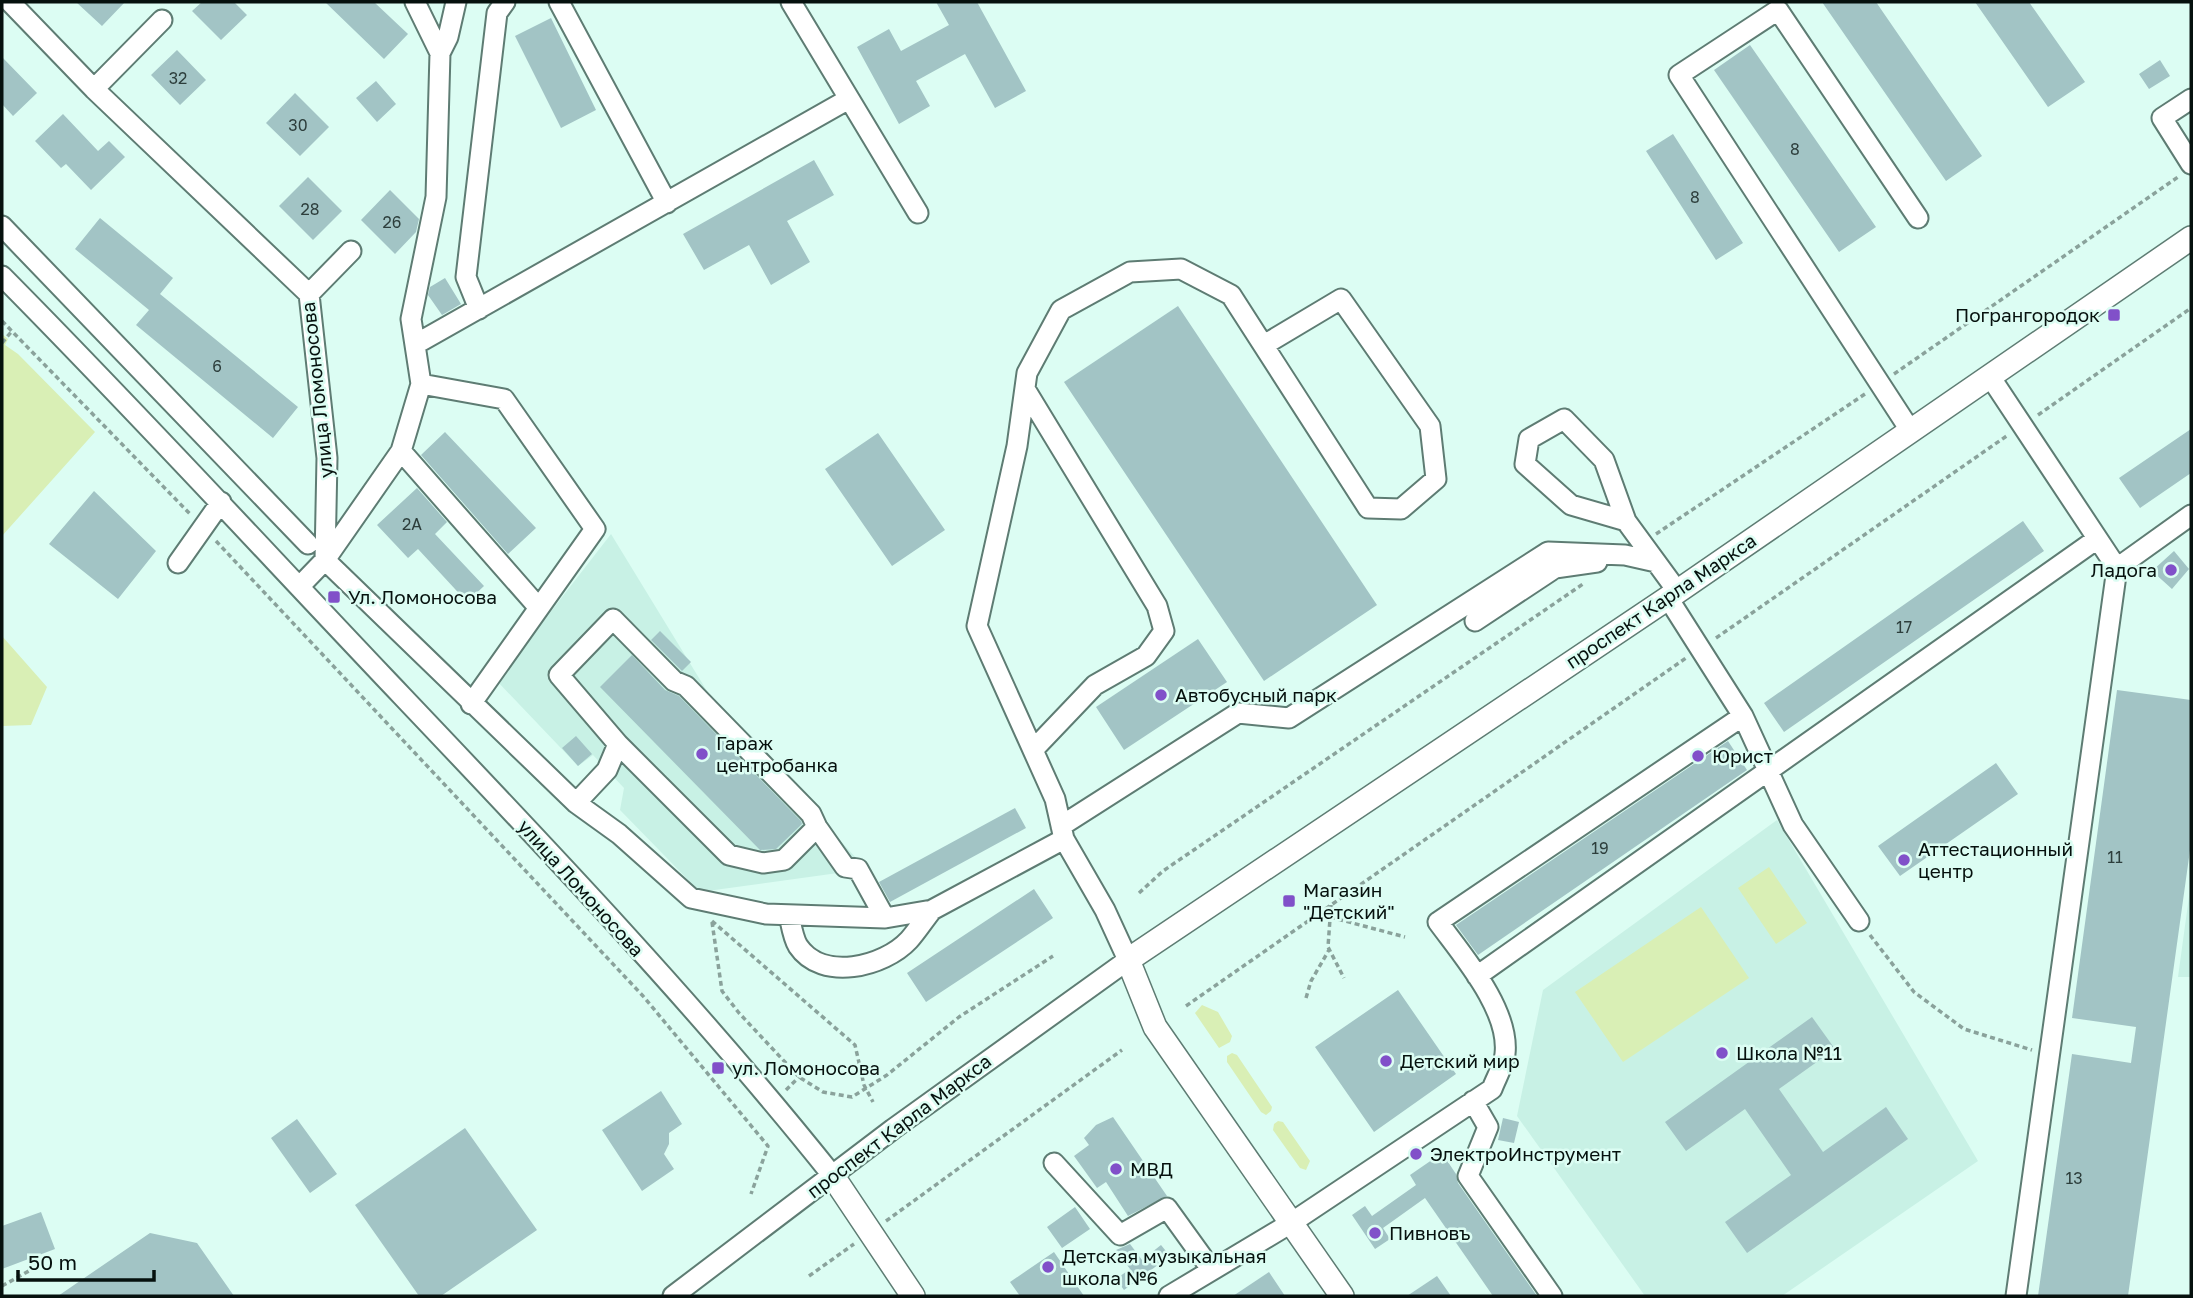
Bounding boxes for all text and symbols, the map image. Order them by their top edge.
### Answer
house number: 32 [169,68,187,88]
house number: 30 [288,115,308,135]
house number: 8 [1790,139,1800,159]
house number: 8 [1690,187,1700,207]
house number: 28 [300,199,320,219]
house number: 26 [383,212,401,232]
street label: улица Ломоносова [296,301,337,479]
place label: Погрангородок [1955,303,2100,326]
marker: Погрангородок [2106,307,2122,323]
house number: 6 [212,356,222,376]
house number: 2А [402,514,422,534]
street label: проспект Карла Маркса [1561,528,1760,673]
place label: Ладога [2091,558,2157,581]
marker: Ладога [2163,562,2179,578]
place label: Ул. Ломоносова [348,585,497,608]
marker: Ул. Ломоносова [326,589,342,605]
house number: 17 [1896,617,1912,637]
place label: Автобусный парк [1175,683,1337,706]
marker: Автобусный парк [1153,687,1169,703]
place label: Гараж центробанка [716,731,838,776]
place label: Юрист [1712,744,1773,767]
marker: Гараж центробанка [694,746,710,762]
marker: Юрист [1690,748,1706,764]
street label: улица Ломоносова [514,814,649,961]
place label: Аттестационный центр [1918,837,2073,882]
house number: 19 [1591,838,1609,858]
house number: 11 [2107,847,2123,867]
marker: Аттестационный центр [1896,852,1912,868]
place label: Магазин "Детский" [1303,878,1395,923]
marker: Магазин "Детский" [1281,893,1297,909]
place label: Школа №11 [1736,1041,1842,1064]
marker: Школа №11 [1714,1045,1730,1061]
street label: проспект Карла Маркса [802,1049,995,1202]
place label: Детский мир [1400,1049,1520,1072]
marker: Детский мир [1378,1053,1394,1069]
place label: ул. Ломоносова [732,1056,880,1079]
marker: ул. Ломоносова [710,1060,726,1076]
place label: ЭлектроИнструмент [1430,1142,1621,1165]
marker: ЭлектроИнструмент [1408,1146,1424,1162]
place label: МВД [1130,1157,1173,1180]
marker: МВД [1108,1161,1124,1177]
house number: 13 [2065,1168,2083,1188]
place label: Пивновъ [1389,1221,1471,1244]
marker: Пивновъ [1367,1225,1383,1241]
scale bar [18,1238,154,1282]
place label: Детская музыкальная школа №6 [1062,1244,1267,1289]
text: 50 m [28,1249,77,1275]
marker: Детская музыкальная школа №6 [1040,1259,1056,1275]

